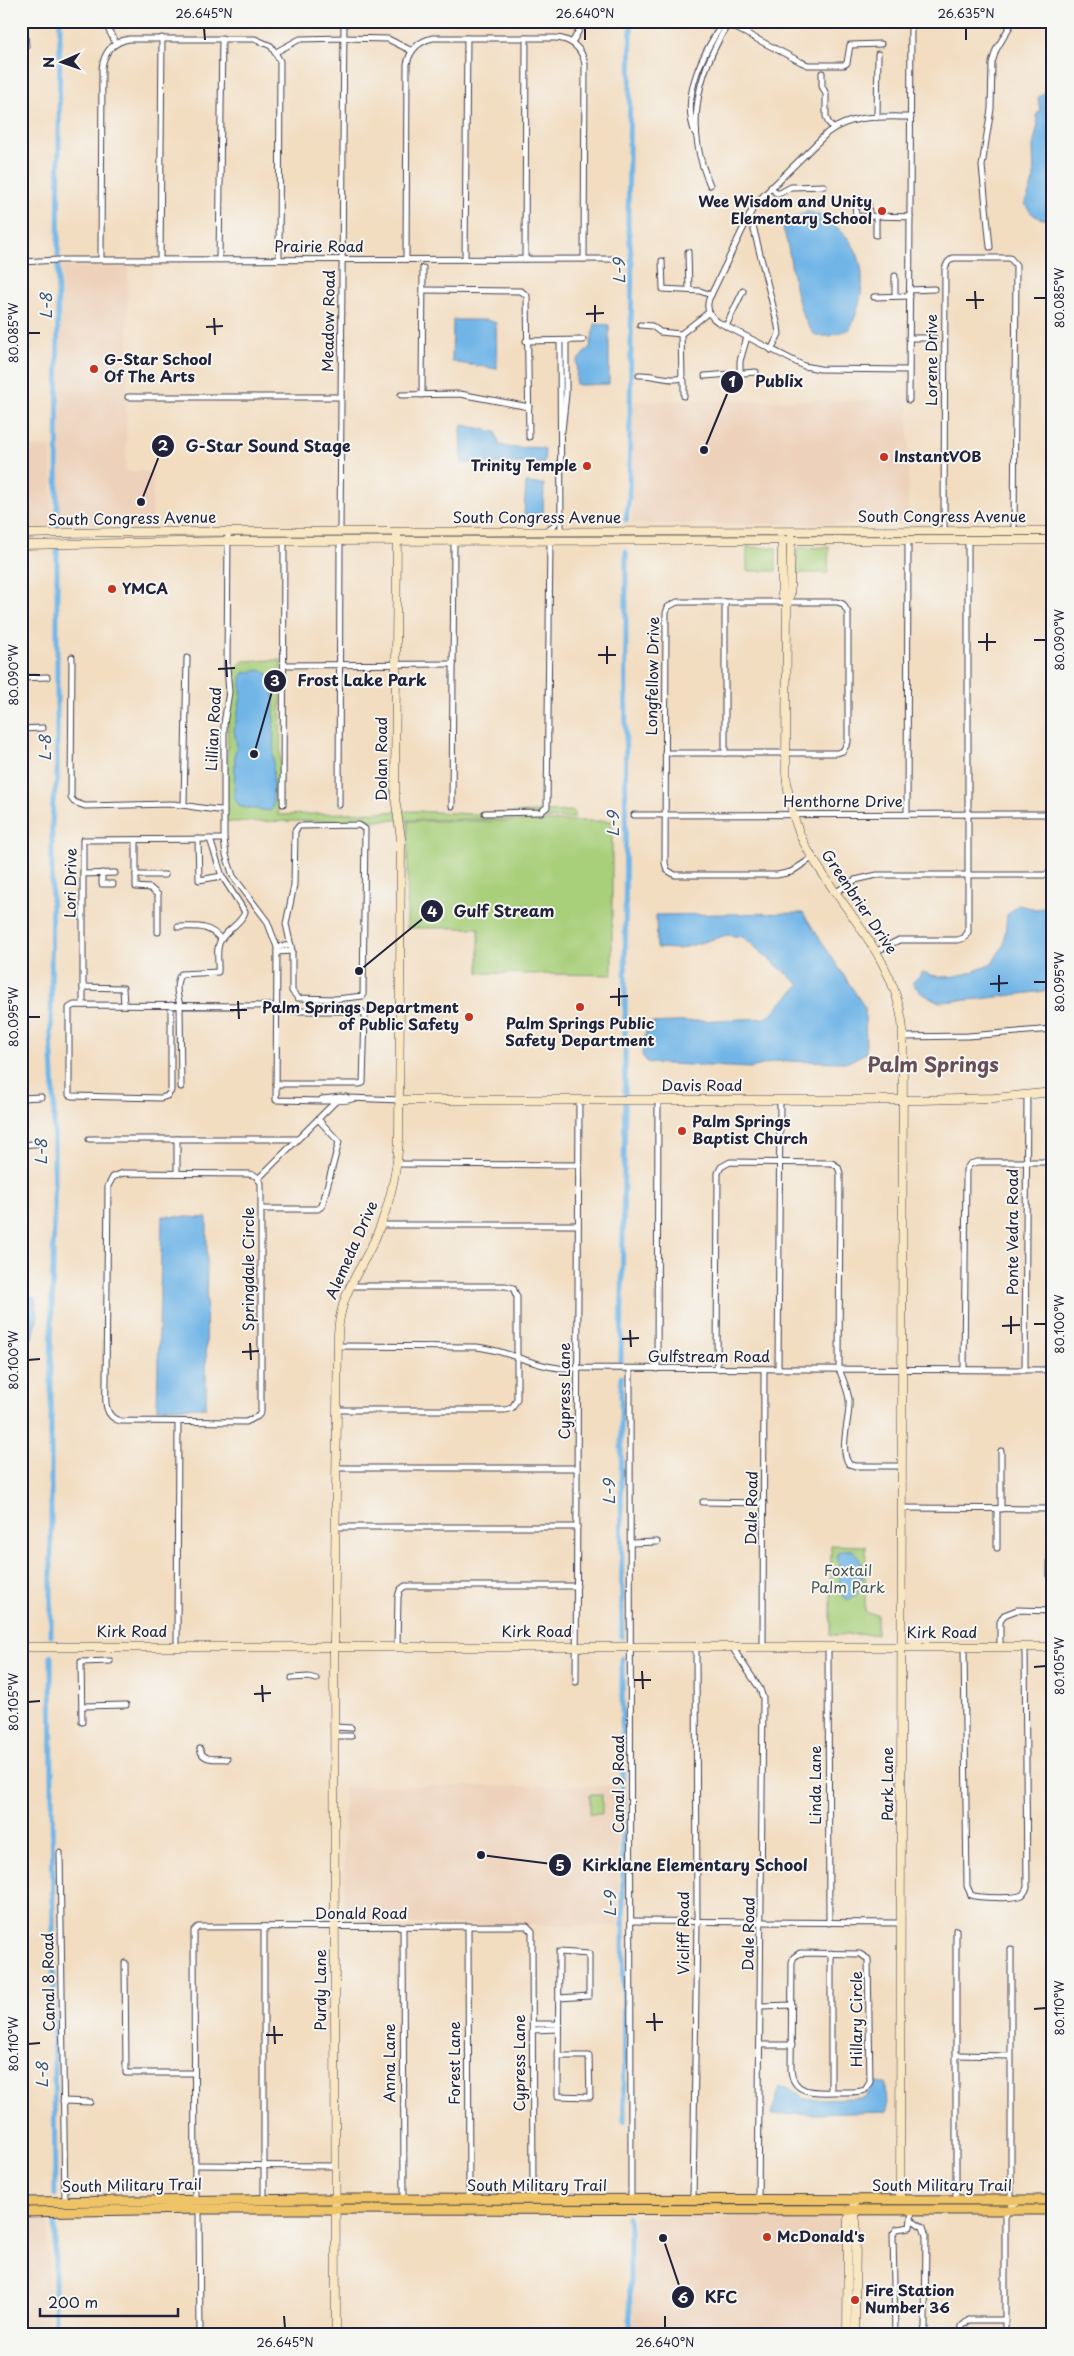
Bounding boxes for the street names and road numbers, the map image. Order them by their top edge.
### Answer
street label: Prairie Road [274,234,364,257]
street label: Meadow Road [315,269,340,372]
street label: Lorene Drive [919,314,942,406]
street label: South Congress Avenue [858,504,1026,527]
street label: South Congress Avenue [48,505,216,530]
street label: South Congress Avenue [453,505,621,528]
street label: Longfellow Drive [639,616,664,736]
street label: Lillian Road [199,686,226,772]
street label: Dolan Road [369,717,392,801]
street label: Henthorne Drive [783,789,903,812]
street label: Greenbrier Drive [817,844,904,958]
street label: Lori Drive [57,848,82,918]
street label: Davis Road [661,1073,743,1096]
street label: Ponte Vedra Road [1000,1169,1023,1295]
street label: Alemeda Drive [319,1197,383,1302]
street label: Springdale Circle [236,1207,259,1331]
street label: Cypress Lane [552,1342,575,1440]
street label: Gulfstream Road [648,1344,770,1367]
street label: Dale Road [738,1471,763,1545]
street label: Kirk Road [97,1619,167,1642]
street label: Kirk Road [502,1619,572,1642]
street label: Kirk Road [907,1620,977,1643]
street label: Canal 9 Road [606,1735,629,1833]
street label: Linda Lane [803,1745,826,1825]
street label: Park Lane [875,1747,898,1821]
street label: Vicliff Road [671,1891,694,1975]
street label: Dale Road [735,1897,760,1971]
street label: Donald Road [315,1901,407,1924]
street label: Canal 8 Road [35,1932,60,2032]
street label: Purdy Lane [308,1949,331,2031]
street label: Hillary Circle [844,1971,867,2067]
street label: Cypress Lane [507,2014,530,2112]
street label: Forest Lane [442,2021,465,2105]
street label: Anna Lane [377,2023,400,2103]
street label: South Military Trail [62,2172,202,2197]
street label: South Military Trail [467,2173,607,2196]
street label: South Military Trail [872,2173,1012,2196]

